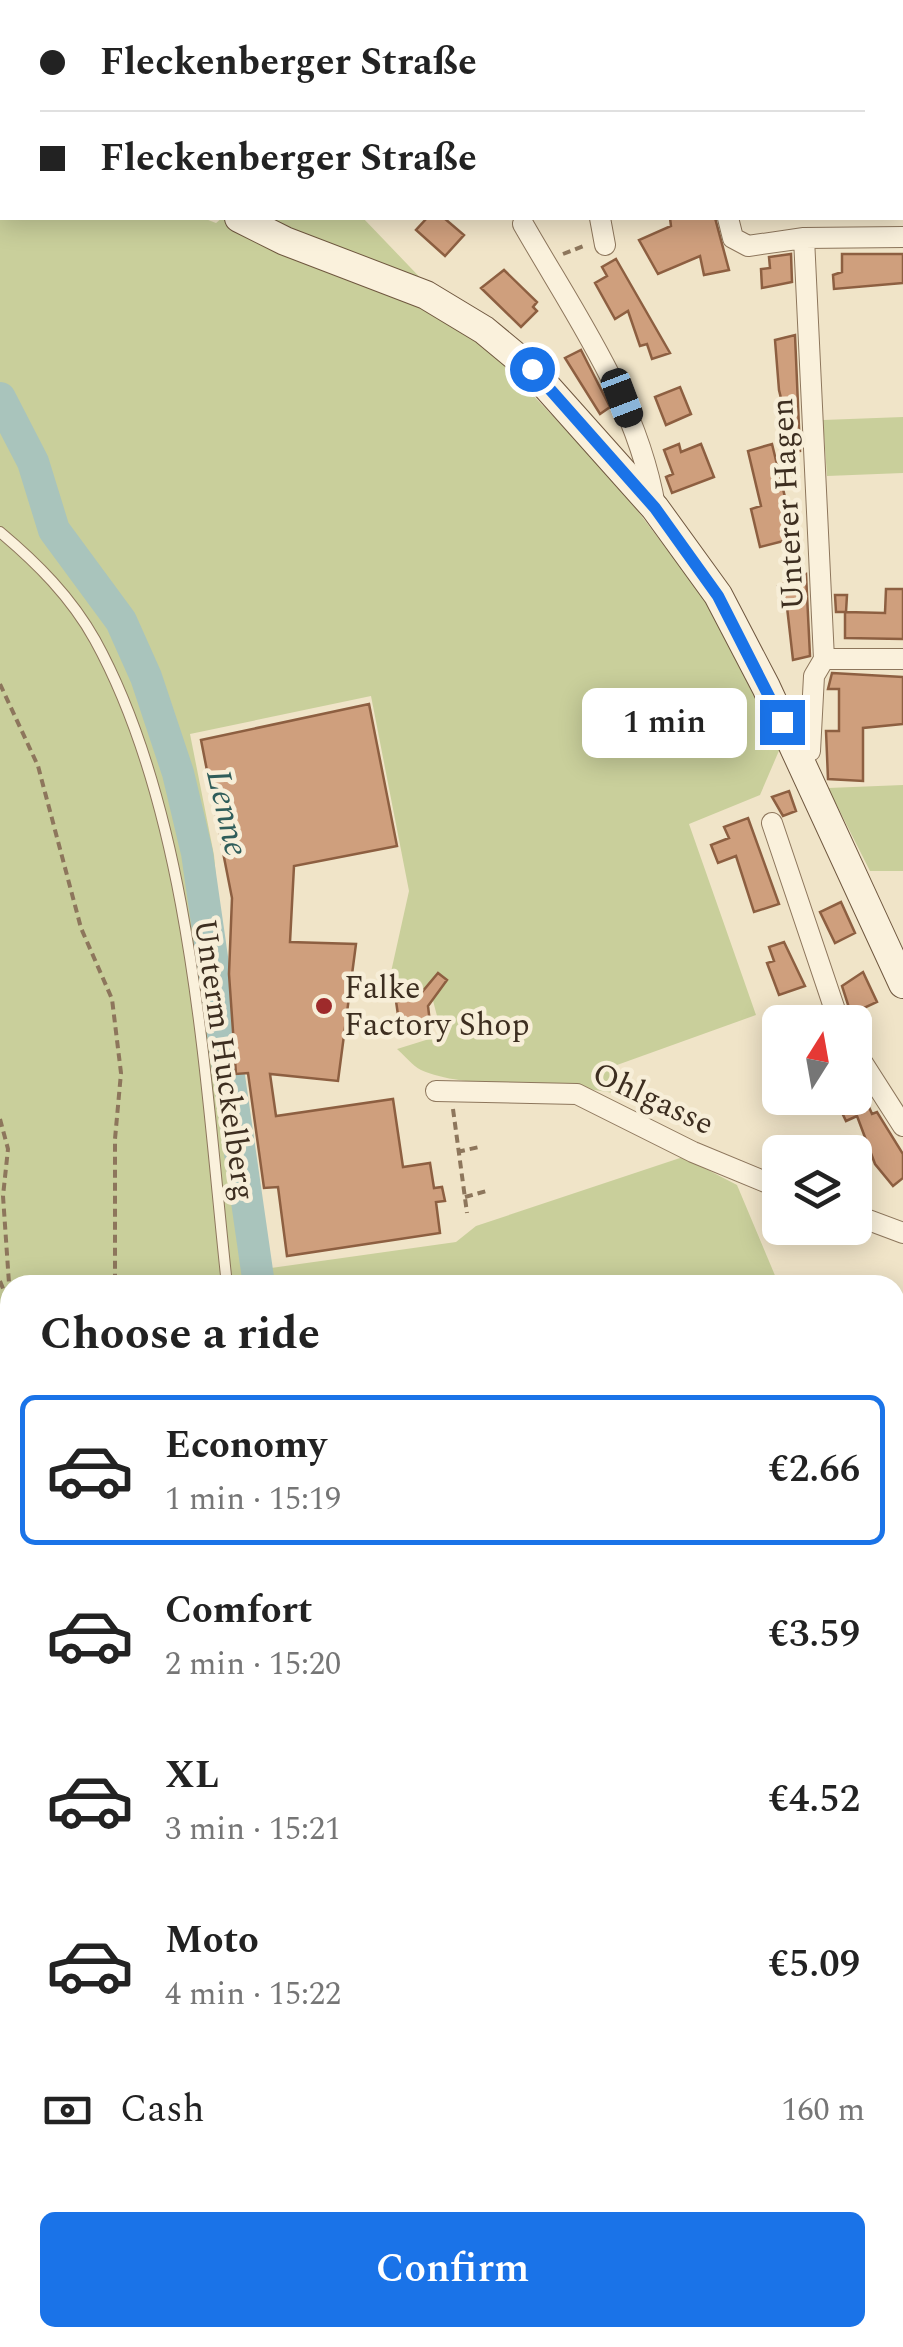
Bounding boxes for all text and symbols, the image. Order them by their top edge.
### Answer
text: Fleckenberger Straße [100,34,477,92]
text: Fleckenberger Straße [100,130,477,188]
route start [510,347,555,392]
car [597,365,647,431]
street label: Unterer Hagen [758,397,818,611]
callout: 1 min [582,687,747,757]
text: 1 min [623,698,706,747]
route end [760,700,805,745]
water label: Lenne [191,764,263,862]
street label: Unterm Huckelberg [180,916,268,1204]
place label: Falke Factory Shop [344,964,530,1050]
marker: Falke Factory Shop [313,995,335,1017]
north arrow [762,1005,872,1115]
map controls [762,1005,872,1245]
street label: Ohlgasse [584,1049,722,1149]
button: layers [762,1135,872,1245]
text: Choose a ride [40,1300,320,1369]
text: Economy [165,1417,326,1475]
icon: car [45,1425,135,1515]
text: €2.66 [769,1441,860,1499]
text: 1 min · 15:19 [165,1475,341,1524]
text: Comfort [165,1582,312,1640]
icon: car [45,1590,135,1680]
text: €3.59 [769,1606,860,1664]
text: 2 min · 15:20 [165,1640,341,1689]
text: XL [165,1747,219,1805]
icon: car [45,1755,135,1845]
text: €4.52 [769,1771,860,1829]
text: 3 min · 15:21 [165,1805,341,1854]
text: Moto [165,1912,259,1970]
icon: car [45,1920,135,2010]
text: €5.09 [769,1936,860,1994]
text: 4 min · 15:22 [165,1970,341,2019]
text: Cash [120,2081,205,2139]
icon: cash [40,2083,95,2138]
text: 160 m [781,2086,865,2135]
button: Confirm [40,2212,865,2327]

